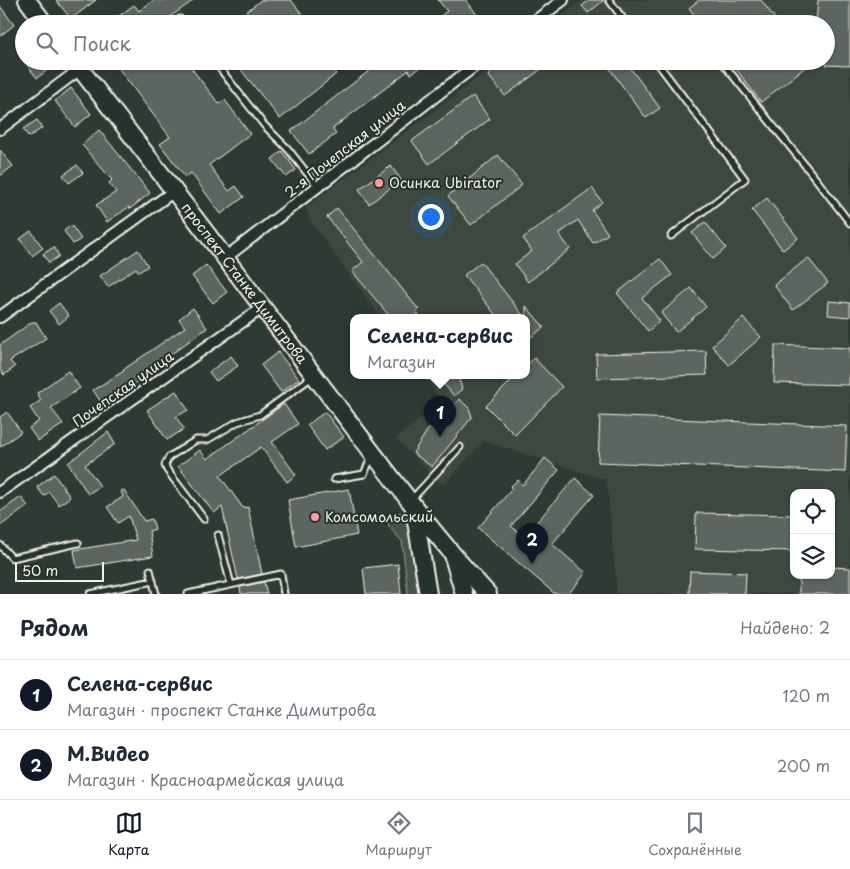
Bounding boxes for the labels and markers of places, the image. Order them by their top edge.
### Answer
place label: Осинка Ubirator [389,172,502,193]
marker: Осинка Ubirator [373,177,385,189]
pin: 1 [424,396,456,437]
place label: Комсомольский [325,506,433,527]
marker: Комсомольский [309,511,321,523]
pin: 2 [516,523,548,564]

